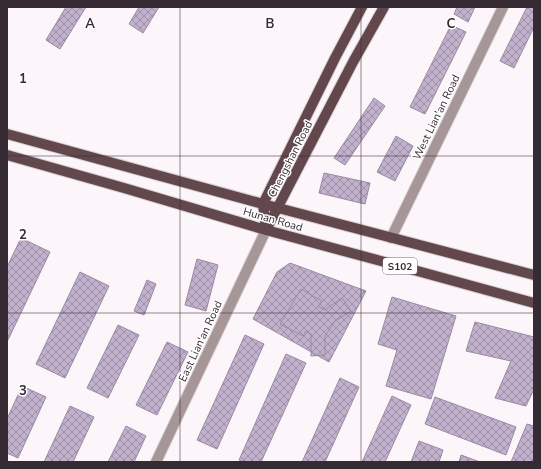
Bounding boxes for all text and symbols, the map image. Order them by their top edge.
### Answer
text: A [85,15,95,33]
text: B [266,15,275,33]
text: C [447,15,456,33]
text: 1 [19,70,27,88]
street label: West Lian'an Road [409,72,464,162]
street label: Chengshan Road [265,118,316,200]
street label: Hunan Road [241,204,304,235]
text: 2 [19,226,27,244]
road number: S102 [383,258,417,274]
street label: East Lian'an Road [175,298,226,384]
text: 3 [19,382,27,400]

